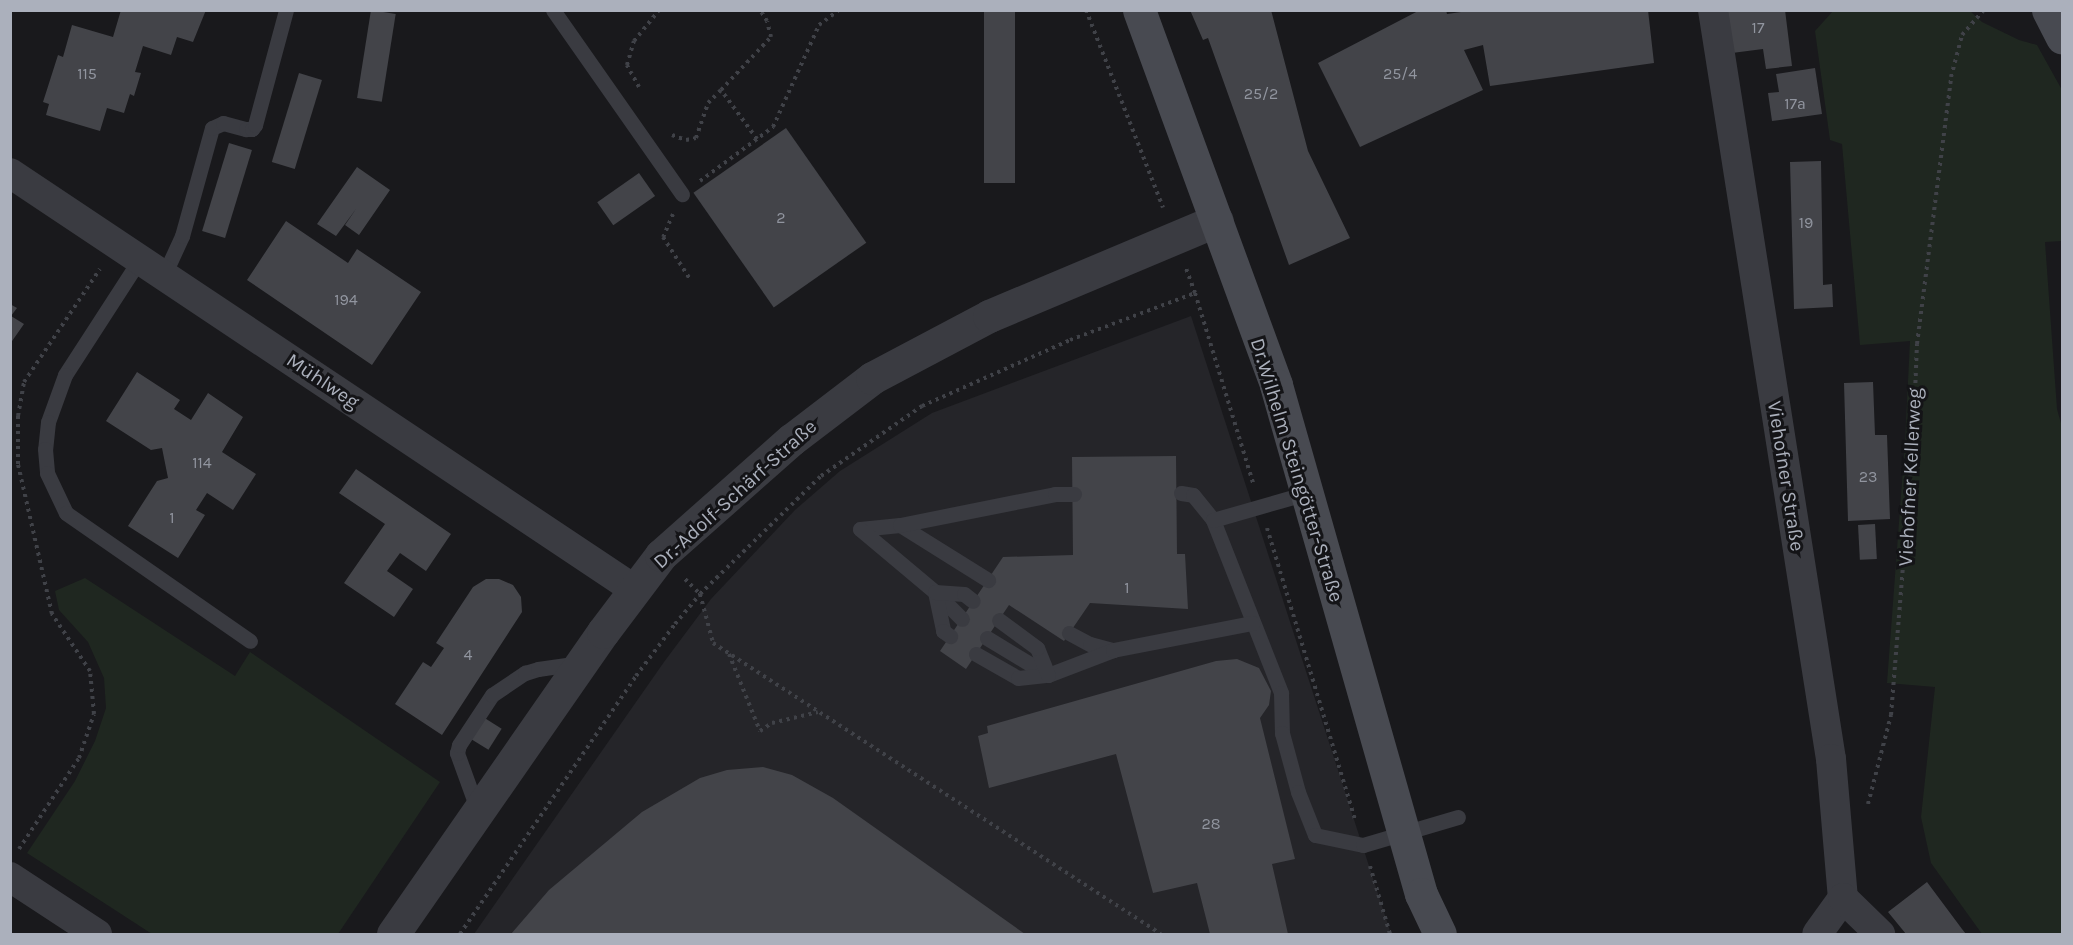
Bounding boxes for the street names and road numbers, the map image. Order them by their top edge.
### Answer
street label: Dr.Wilhelm Steingötter-Straße [1245,335,1349,605]
street label: Mühlweg [282,348,364,414]
street label: Viehofner Kellerweg [1893,387,1927,567]
street label: Viehofner Straße [1762,399,1810,553]
street label: Dr.-Adolf-Schärf-Straße [648,414,822,574]

